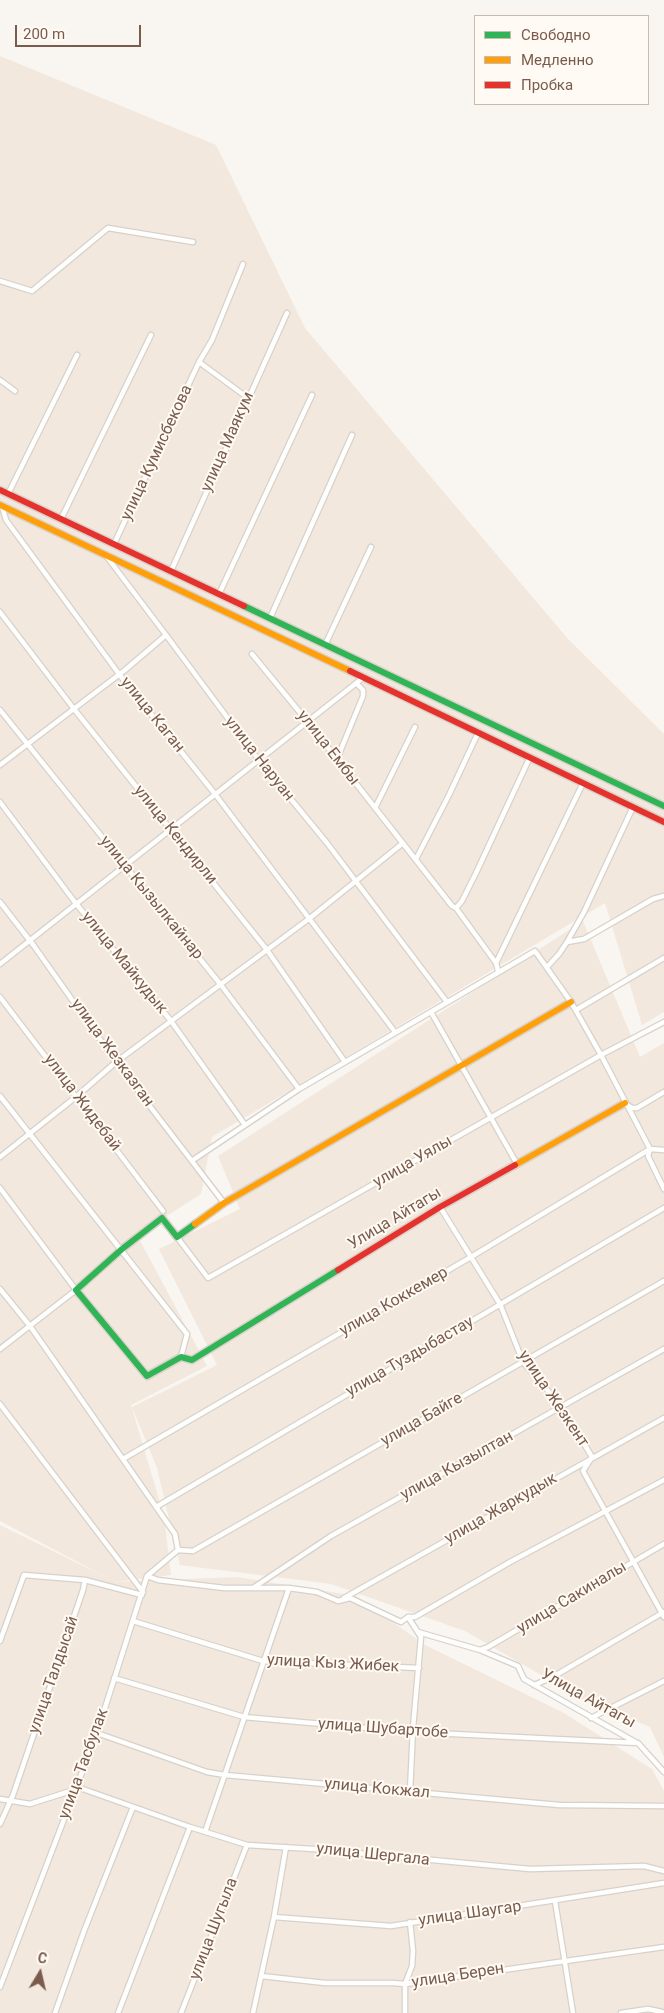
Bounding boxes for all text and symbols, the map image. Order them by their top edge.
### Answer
scale bar [18,15,144,47]
legend [474,15,649,105]
text: 200 m [23,25,65,43]
text: Свободно [521,26,590,44]
text: Медленно [521,51,594,69]
text: Пробка [521,76,573,94]
street label: улица Кумисбекова [117,382,197,524]
street label: улица Маякум [197,389,259,495]
street label: улица Каган [116,673,188,757]
street label: улица Ембы [293,707,363,789]
street label: улица Наруан [220,713,298,805]
street label: улица Кендирли [129,782,221,888]
street label: улица Кызылкайнар [95,832,207,964]
street label: улица Майкудык [77,908,171,1018]
street label: улица Жезказган [66,995,158,1111]
street label: улица Жидебай [39,1051,125,1155]
street label: улица Уялы [370,1132,456,1192]
street label: Улица Айтагы [345,1184,445,1254]
street label: улица Коккемер [336,1263,452,1341]
street label: улица Туздыбастау [343,1313,477,1401]
street label: улица Жезкент [514,1347,592,1451]
street label: улица Байге [378,1389,466,1451]
street label: улица Кызылтан [397,1427,517,1505]
street label: улица Жаркудык [441,1469,561,1549]
street label: улица Сакиналы [514,1558,630,1638]
street label: улица Талдысай [25,1614,83,1736]
street label: улица Кыз Жибек [266,1651,400,1677]
street label: Улица Айтагы [537,1665,639,1733]
street label: улица Тасбулак [55,1706,113,1822]
street label: улица Шубартобе [317,1715,449,1743]
street label: улица Кокжал [323,1775,431,1803]
street label: улица Шергала [315,1840,431,1870]
street label: улица Шугыла [186,1875,242,1983]
street label: улица Шаугар [417,1897,523,1931]
north arrow [15,1948,65,1998]
text: С [37,1950,48,1967]
street label: улица Берен [410,1959,506,1993]

